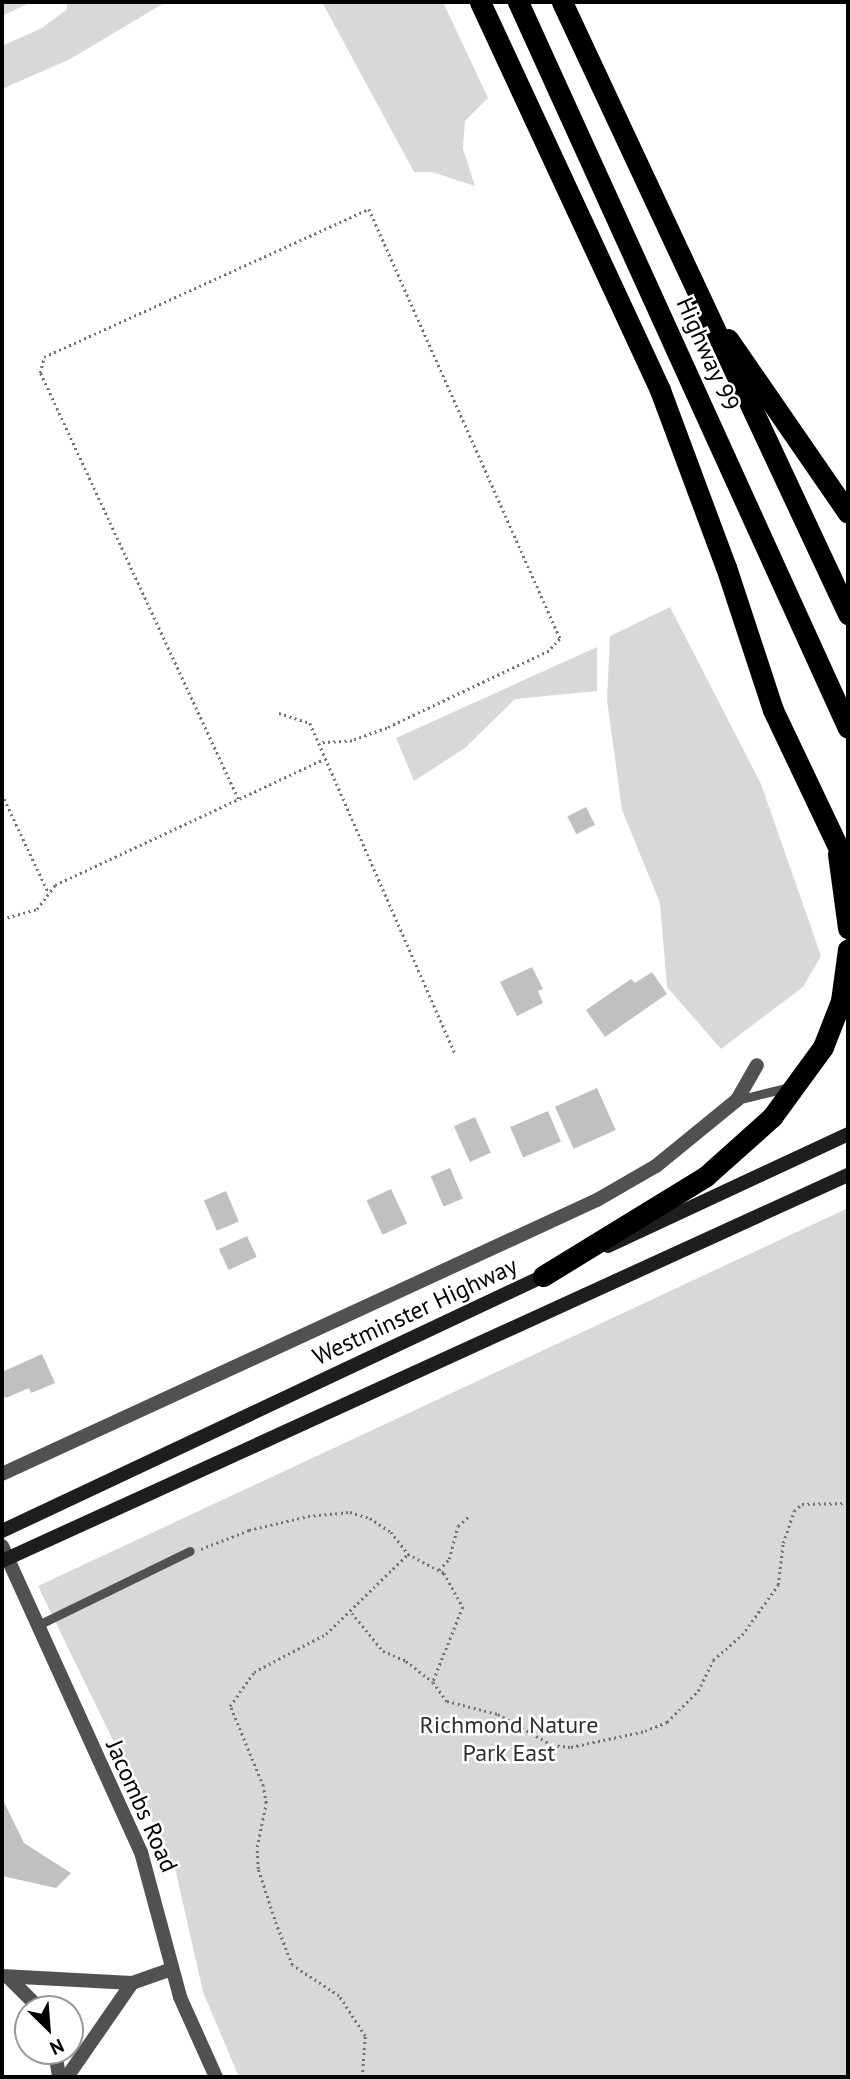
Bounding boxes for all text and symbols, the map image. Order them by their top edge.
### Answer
street label: Highway 99 [670,292,746,416]
street label: Westminster Highway [308,1251,522,1371]
park label: Richmond Nature Park East [420,1711,598,1767]
street label: Jacombs Road [100,1735,184,1877]
north arrow [14,1995,84,2065]
text: N [46,2034,68,2061]

